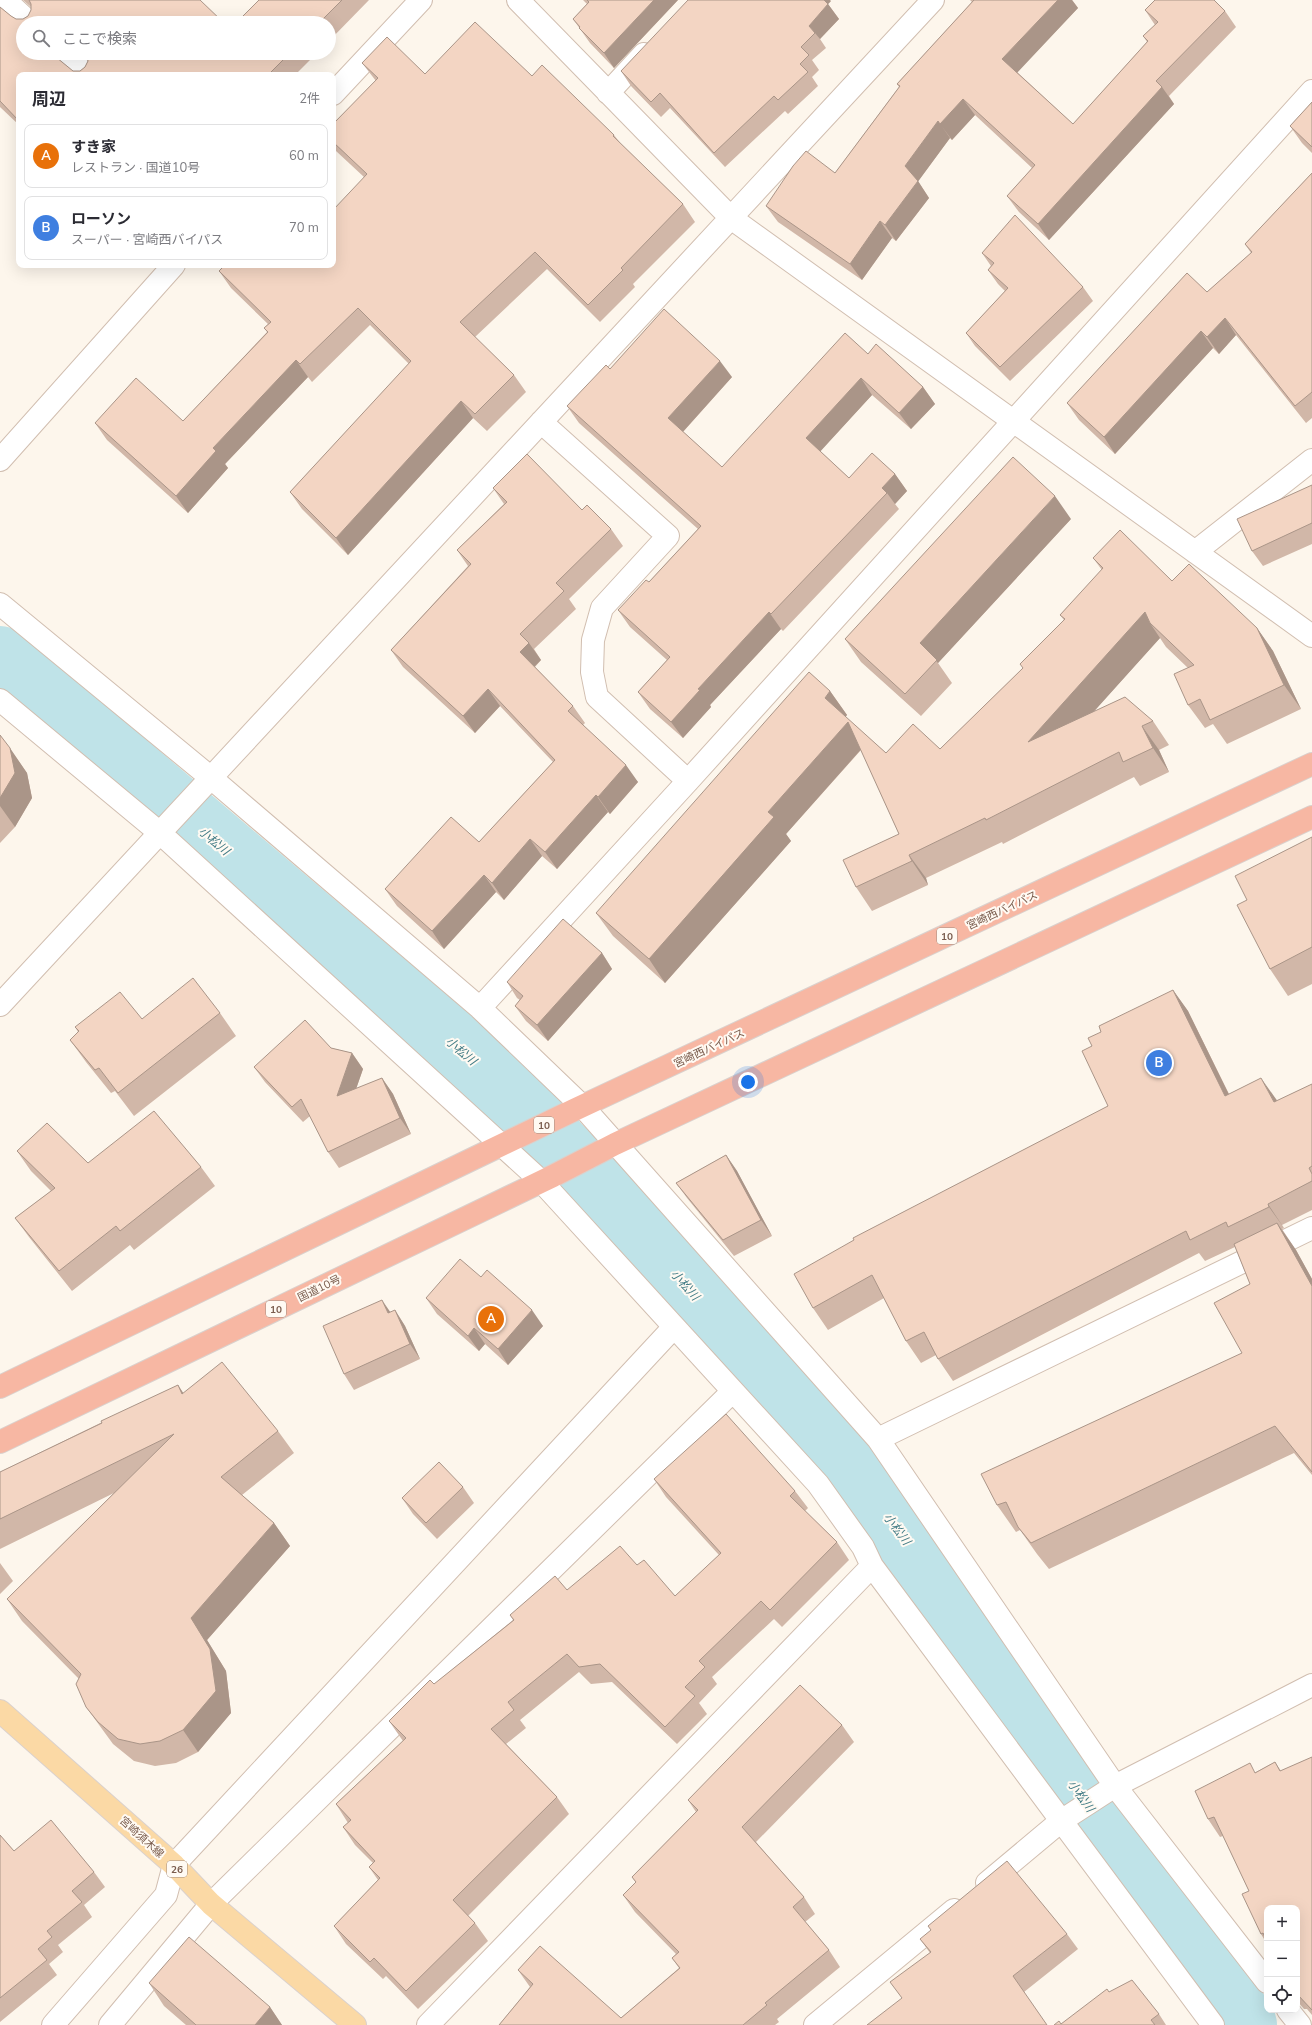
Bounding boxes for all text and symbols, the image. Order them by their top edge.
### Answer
search box [16,16,336,60]
icon: search [30,27,52,49]
text: ここで検索 [62,29,137,49]
text: 周辺 [32,88,66,111]
text: 2件 [299,90,320,108]
text: すき家 [71,137,116,157]
text: A [41,147,51,165]
text: 60 m [289,147,319,165]
text: レストラン · 国道10号 [71,159,200,177]
text: ローソン [71,209,131,229]
text: B [42,219,50,237]
text: 70 m [289,219,319,237]
text: スーパー · 宮崎西バイパス [71,231,223,249]
water label: 小松川 [195,823,234,860]
street label: 宮崎西バイパス [964,887,1040,933]
road number: 10 [937,928,957,944]
street label: 宮崎西バイパス [671,1025,747,1071]
water label: 小松川 [442,1033,481,1070]
pin: B [1146,1048,1172,1078]
your location [738,1072,758,1092]
road number: 10 [534,1117,554,1133]
water label: 小松川 [667,1266,704,1305]
street label: 国道10号 [295,1272,343,1305]
road number: 10 [266,1301,286,1317]
pin: A [478,1304,504,1334]
water label: 小松川 [880,1510,915,1550]
water label: 小松川 [1064,1777,1099,1817]
street label: 宮崎須木線 [116,1813,167,1861]
road number: 26 [167,1861,187,1877]
map controls [1264,1905,1300,2013]
button: + [1264,1905,1300,1941]
button: − [1264,1941,1300,1977]
button: locate [1264,1977,1300,2013]

